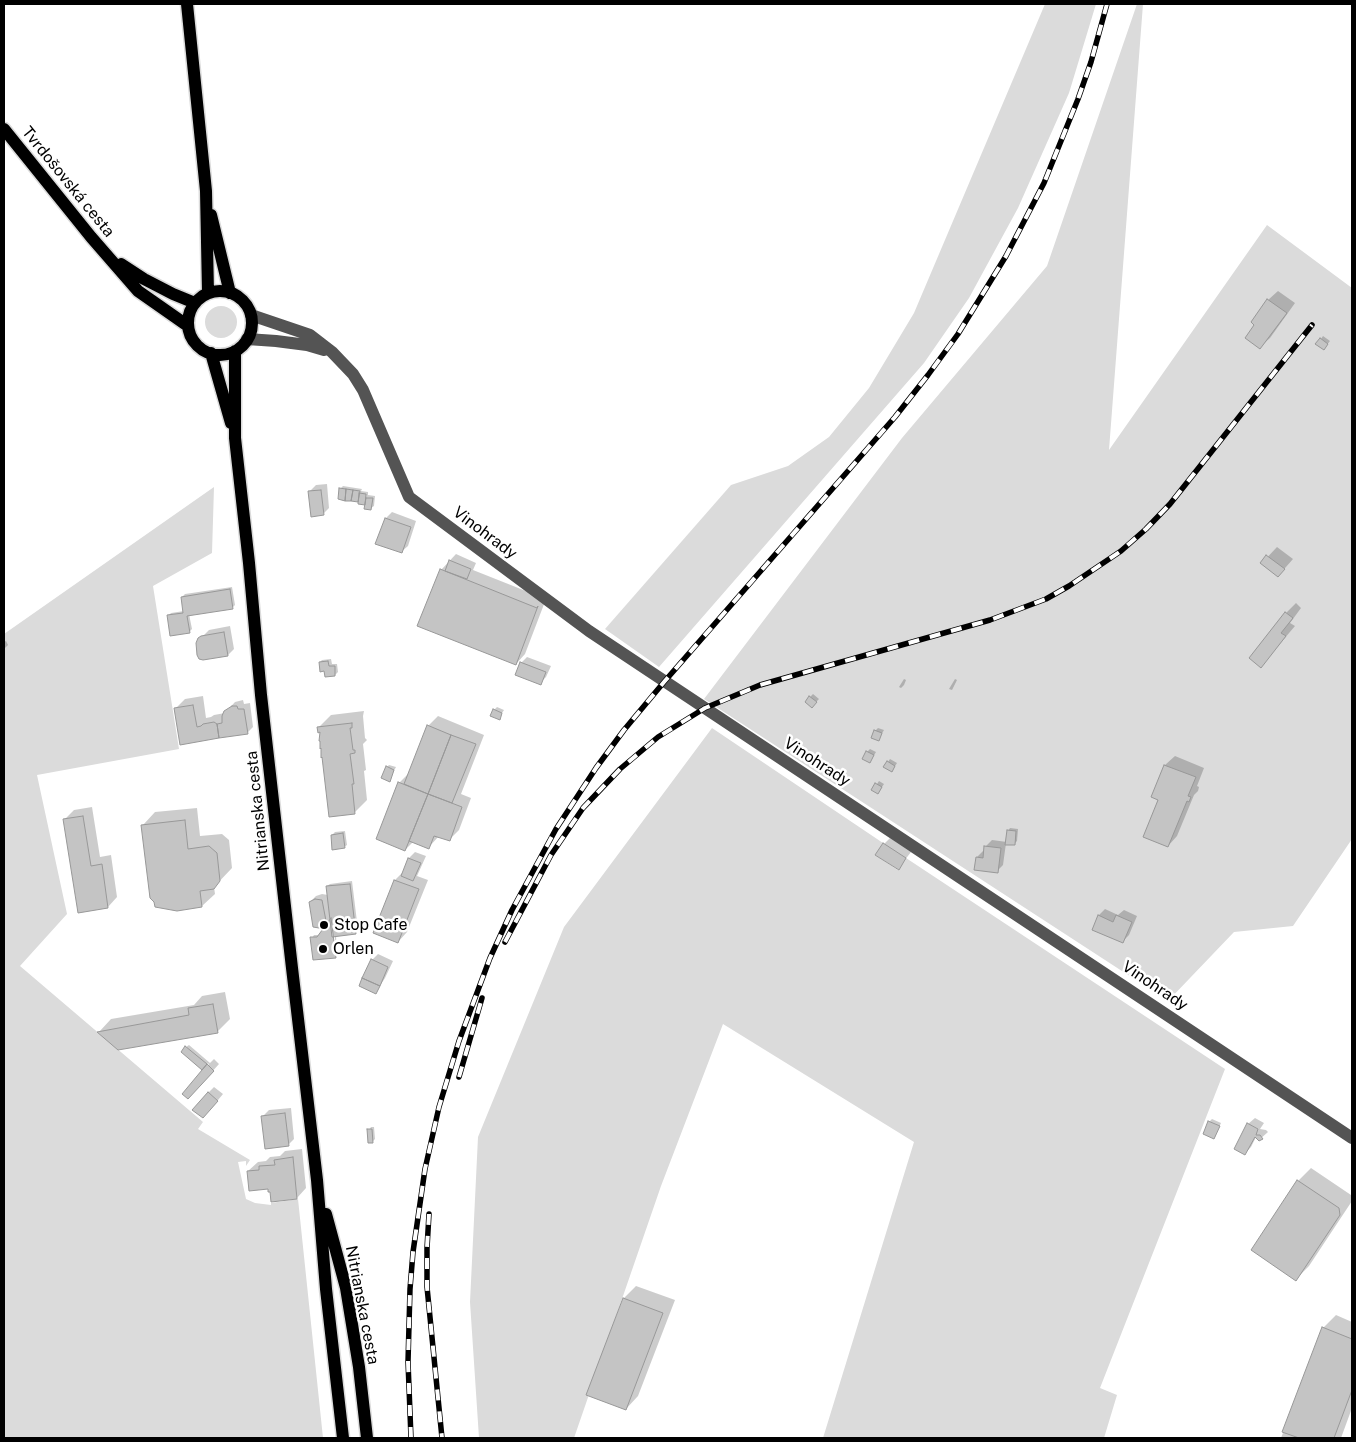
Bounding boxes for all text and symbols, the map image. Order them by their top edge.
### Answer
street label: Tvrdošovská cesta [18,123,118,241]
street label: Vinohrady [449,503,521,563]
street label: Vinohrady [780,733,854,791]
street label: Nitrianska cesta [242,750,274,872]
place label: Stop Cafe [334,915,408,935]
marker: Stop Cafe [318,919,330,931]
place label: Orlen [333,939,374,959]
marker: Orlen [317,943,329,955]
street label: Vinohrady [1118,957,1192,1015]
street label: Nitrianska cesta [341,1244,383,1366]

